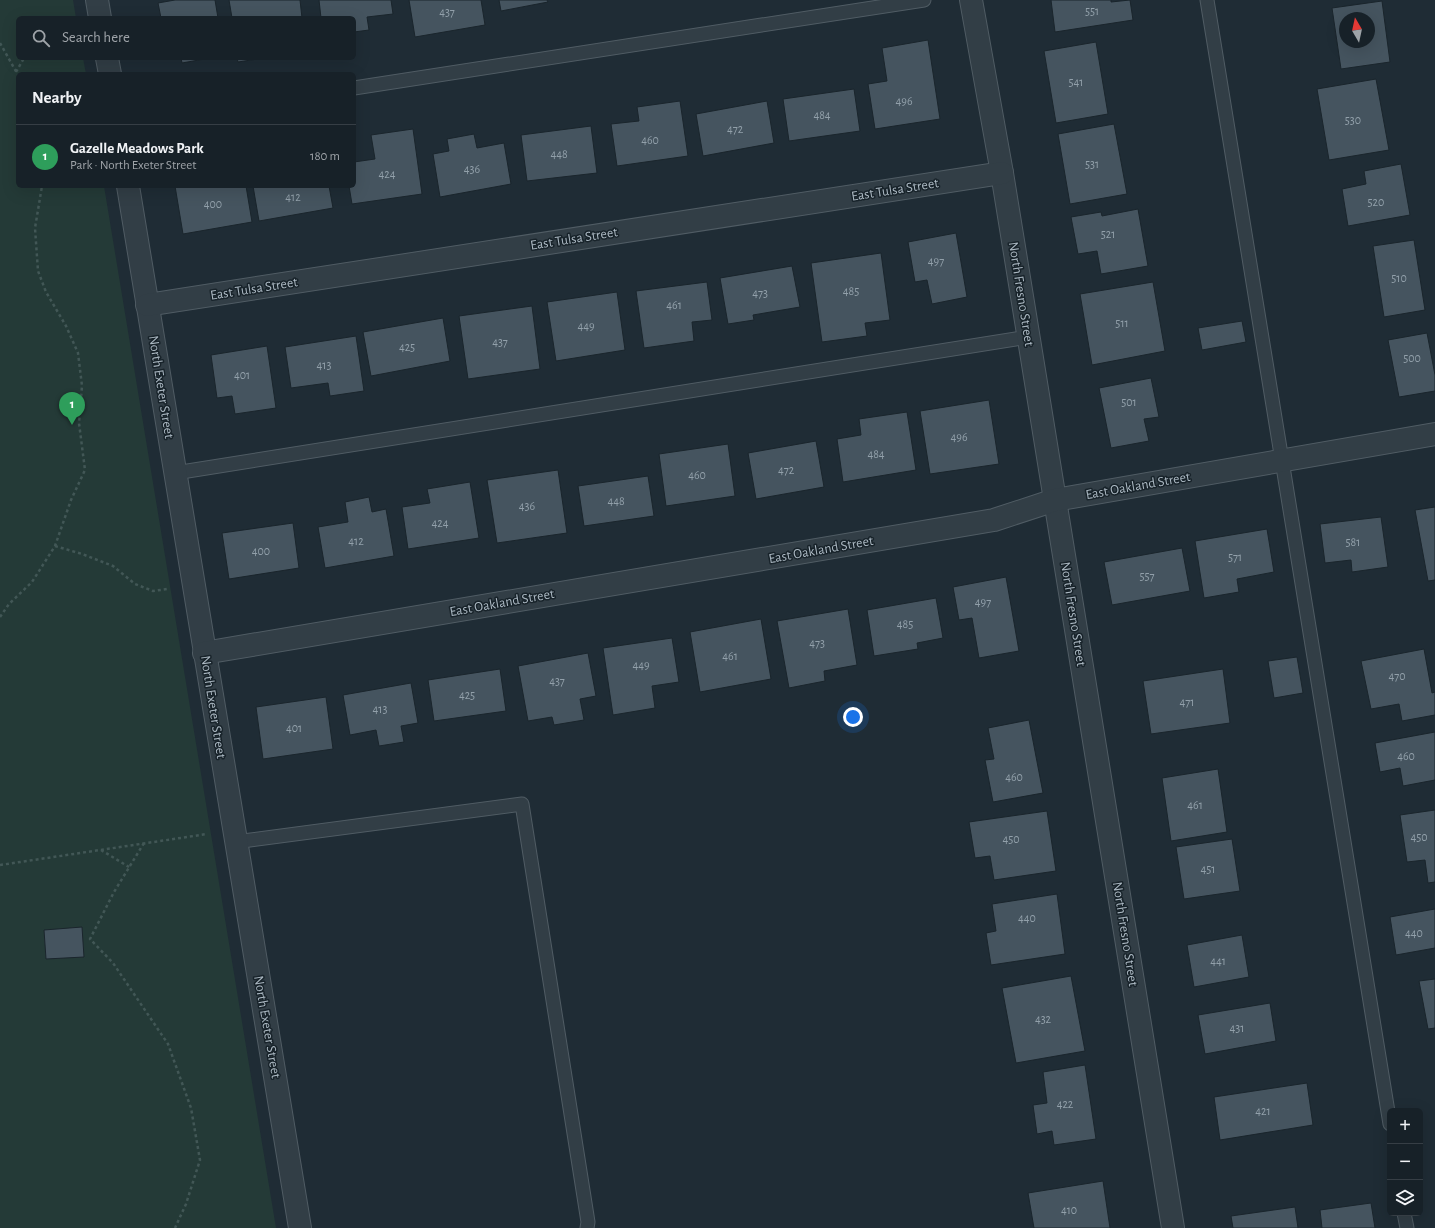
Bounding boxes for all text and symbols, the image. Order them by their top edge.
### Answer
house number: 551 [1085,5,1099,17]
house number: 437 [439,6,455,18]
north arrow [1339,12,1375,48]
search box [16,16,356,60]
icon: search [30,27,52,49]
text: Search here [62,30,130,45]
house number: 541 [1069,76,1083,88]
text: Nearby [32,89,82,106]
house number: 496 [895,95,913,107]
house number: 484 [813,109,831,121]
house number: 530 [1345,114,1361,126]
house number: 472 [727,123,744,135]
house number: 460 [641,134,659,146]
text: Gazelle Meadows Park [70,141,204,156]
house number: 448 [550,148,568,160]
text: 1 [43,150,47,163]
text: 180 m [310,150,340,163]
house number: 531 [1085,158,1099,170]
text: Park · North Exeter Street [70,159,196,172]
house number: 436 [464,163,481,175]
house number: 424 [378,168,396,180]
street label: East Tulsa Street [850,176,940,204]
house number: 412 [285,191,301,203]
house number: 520 [1368,196,1384,208]
house number: 400 [204,198,222,210]
street label: East Tulsa Street [529,225,619,253]
house number: 521 [1101,228,1115,240]
street label: North Fresno Street [1006,241,1036,348]
house number: 497 [928,255,944,267]
house number: 510 [1391,272,1407,284]
street label: East Tulsa Street [209,275,299,303]
house number: 485 [843,285,859,297]
house number: 473 [752,287,768,299]
house number: 461 [666,299,682,311]
house number: 511 [1115,317,1129,329]
house number: 449 [577,320,595,332]
street label: North Exeter Street [146,334,176,440]
house number: 437 [492,336,508,348]
house number: 425 [399,341,415,353]
house number: 500 [1403,352,1421,364]
house number: 413 [317,359,331,371]
house number: 401 [234,369,250,381]
pin: 1 [59,392,85,425]
house number: 501 [1121,396,1137,408]
house number: 496 [950,431,968,443]
house number: 484 [867,448,885,460]
house number: 472 [778,464,795,476]
house number: 460 [688,469,706,481]
street label: East Oakland Street [1085,470,1192,502]
house number: 448 [607,495,625,507]
house number: 436 [519,500,536,512]
house number: 424 [431,517,449,529]
street label: East Oakland Street [768,534,875,566]
house number: 412 [348,535,364,547]
house number: 581 [1346,536,1360,548]
house number: 400 [252,545,270,557]
house number: 571 [1228,551,1242,563]
street label: North Fresno Street [1058,561,1088,668]
house number: 557 [1139,570,1155,582]
street label: East Oakland Street [449,587,556,619]
house number: 497 [975,596,991,608]
house number: 485 [897,618,913,630]
house number: 473 [809,637,825,649]
house number: 461 [722,650,738,662]
street label: North Exeter Street [198,654,228,760]
house number: 449 [632,659,650,671]
house number: 470 [1388,670,1406,682]
house number: 437 [549,675,565,687]
house number: 425 [459,689,475,701]
house number: 471 [1180,696,1194,708]
house number: 413 [373,703,387,715]
your location [843,707,863,727]
house number: 401 [286,722,302,734]
house number: 460 [1397,750,1415,762]
house number: 460 [1005,771,1023,783]
house number: 461 [1187,799,1203,811]
house number: 450 [1410,831,1428,843]
house number: 450 [1002,833,1020,845]
house number: 451 [1201,863,1215,875]
street label: North Fresno Street [1110,881,1140,988]
house number: 440 [1018,912,1036,924]
house number: 440 [1405,927,1423,939]
house number: 441 [1210,955,1226,967]
street label: North Exeter Street [251,974,283,1080]
house number: 432 [1035,1013,1052,1025]
house number: 431 [1230,1022,1244,1034]
house number: 422 [1057,1098,1074,1110]
house number: 421 [1255,1105,1271,1117]
map controls [1387,1108,1423,1216]
button: + [1387,1108,1423,1144]
button: − [1387,1144,1423,1180]
button: layers [1387,1180,1423,1216]
house number: 410 [1061,1204,1077,1216]

